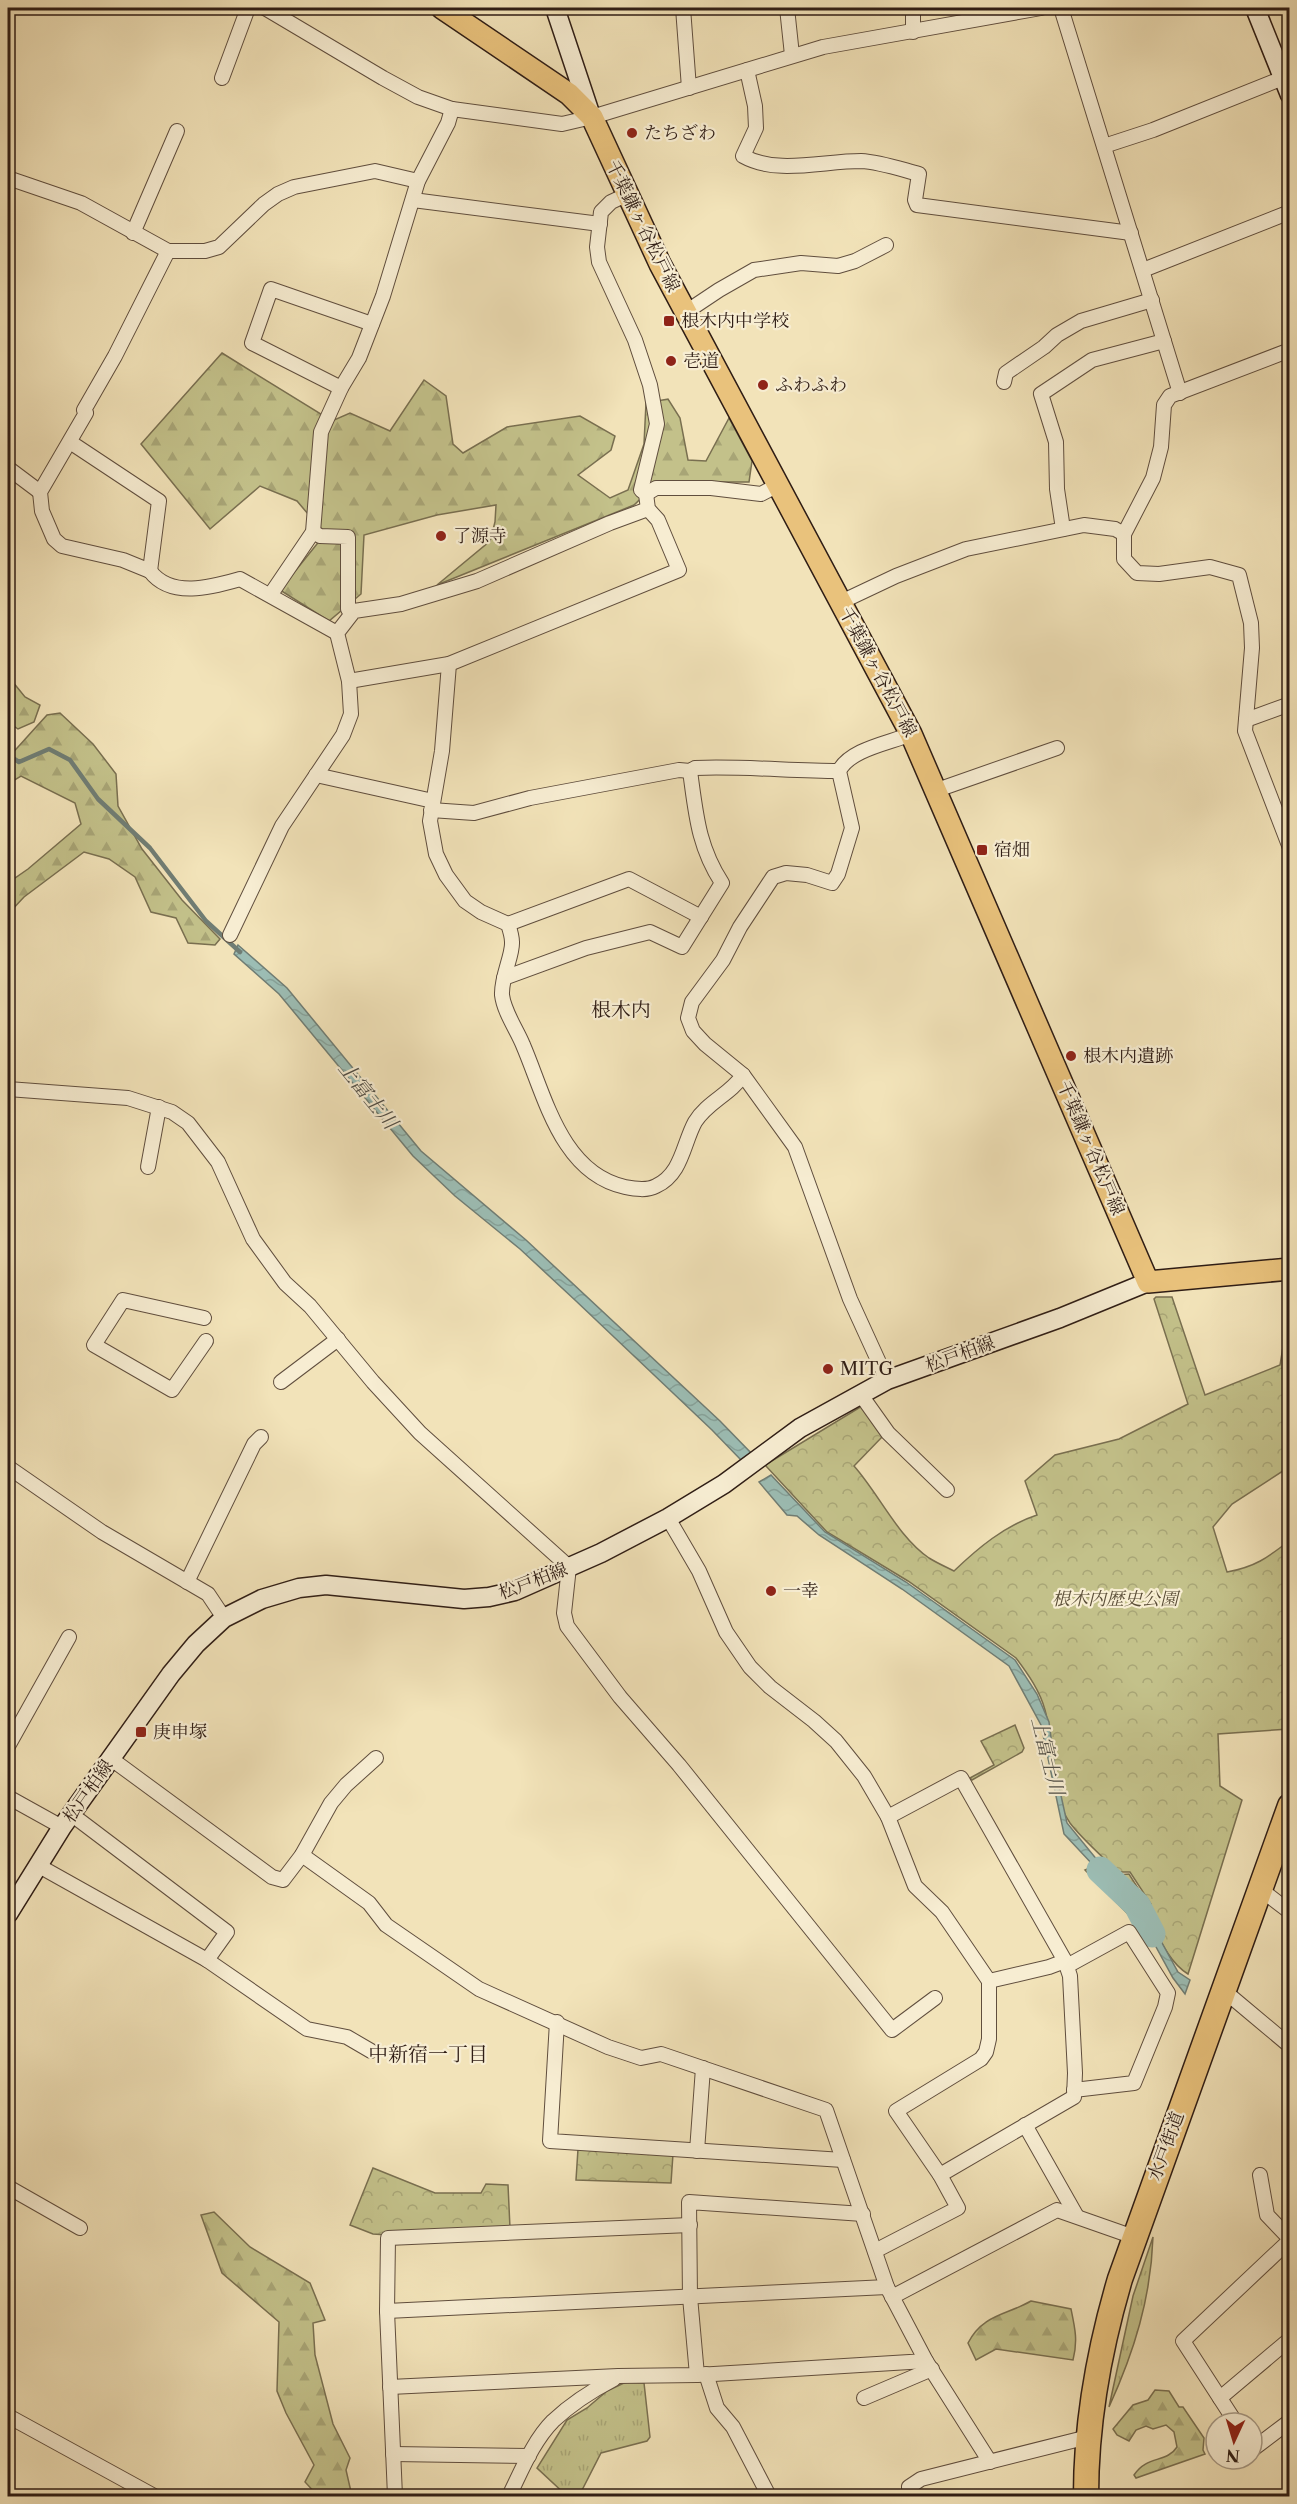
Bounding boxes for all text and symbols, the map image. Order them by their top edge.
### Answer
place label: たちざわ [644,122,716,144]
marker: たちざわ [625,126,639,140]
street label: 千葉鎌ヶ谷松戸線 [602,156,684,296]
place label: 根木内中学校 [681,310,789,332]
marker: 根木内中学校 [662,314,676,328]
place label: 壱道 [683,350,719,372]
marker: 壱道 [664,354,678,368]
place label: ふわふわ [775,374,847,396]
marker: ふわふわ [756,378,770,392]
place label: 了源寺 [453,525,507,547]
marker: 了源寺 [434,529,448,543]
street label: 千葉鎌ヶ谷松戸線 [834,603,922,741]
place label: 宿畑 [994,839,1030,861]
marker: 宿畑 [975,843,989,857]
district label: 根木内 [591,998,651,1022]
place label: 根木内遺跡 [1083,1045,1173,1067]
marker: 根木内遺跡 [1064,1049,1078,1063]
water label: 上富士川 [334,1056,404,1135]
street label: 千葉鎌ヶ谷松戸線 [1053,1077,1129,1219]
street label: 松戸柏線 [922,1331,998,1377]
place label: MITG [840,1358,893,1380]
marker: MITG [821,1362,835,1376]
street label: 松戸柏線 [495,1558,571,1604]
place label: 一幸 [783,1580,819,1602]
marker: 一幸 [764,1584,778,1598]
park label: 根木内歴史公園 [1052,1588,1181,1610]
water label: 上富士川 [1027,1714,1070,1800]
place label: 庚申塚 [153,1721,207,1743]
marker: 庚申塚 [134,1725,148,1739]
street label: 松戸柏線 [58,1755,118,1827]
district label: 中新宿一丁目 [368,2042,488,2066]
street label: 水戸街道 [1143,2108,1189,2184]
north arrow [1204,2411,1264,2471]
text: N [1225,2445,1241,2466]

